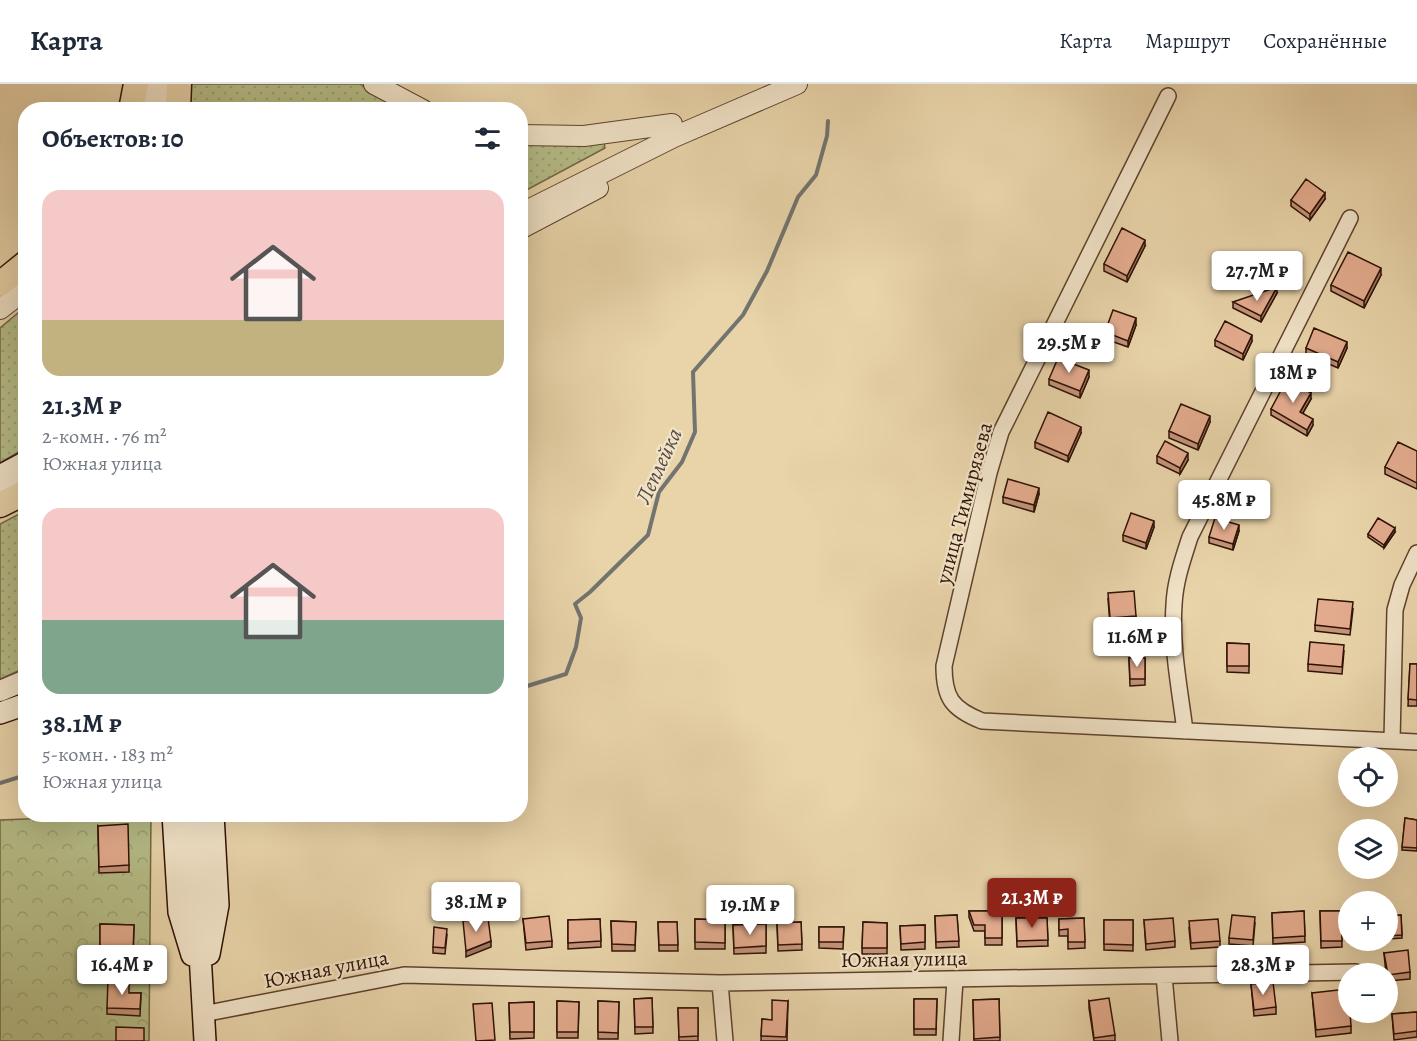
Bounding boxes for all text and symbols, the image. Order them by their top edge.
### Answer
text: Карта [30,22,103,60]
text: Карта [1059,27,1112,55]
text: Маршрут [1145,27,1230,55]
text: Сохранённые [1263,27,1387,55]
text: Объектов: 10 [42,121,184,156]
icon: filters [471,122,504,155]
icon: home [219,229,327,337]
pin: 27.7M ₽ [1202,251,1312,302]
text: 27.7M ₽ [1226,257,1288,284]
pin: 29.5M ₽ [1014,323,1124,374]
text: 29.5M ₽ [1037,329,1101,356]
pin: 18M ₽ [1251,353,1335,404]
text: 18M ₽ [1269,359,1317,386]
text: 21.3M ₽ [42,388,122,423]
street label: улица Тимирязева [929,419,999,588]
text: 2-комн. · 76 m² [42,423,167,450]
water label: Леплейка [628,423,690,510]
text: Южная улица [42,450,163,477]
pin: 45.8M ₽ [1169,480,1279,531]
text: 45.8M ₽ [1192,486,1256,513]
icon: home [219,547,327,655]
pin: 11.6M ₽ [1082,617,1192,668]
text: 11.6M ₽ [1107,623,1167,650]
text: 38.1M ₽ [42,706,122,741]
text: 5-комн. · 183 m² [42,741,173,768]
map controls [1338,747,1398,1023]
button: locate [1338,747,1398,807]
text: Южная улица [42,768,163,795]
button: layers [1338,819,1398,879]
pin: 21.3M ₽ [977,878,1087,929]
pin: 38.1M ₽ [421,882,531,933]
text: 21.3M ₽ [1001,884,1063,911]
pin: 19.1M ₽ [695,885,805,936]
text: 38.1M ₽ [445,888,507,915]
text: 19.1M ₽ [720,891,780,918]
button: + [1338,891,1398,951]
street label: Южная улица [261,943,391,995]
street label: Южная улица [840,944,968,974]
pin: 16.4M ₽ [67,945,177,996]
pin: 28.3M ₽ [1208,945,1318,996]
text: 16.4M ₽ [91,951,153,978]
text: 28.3M ₽ [1231,951,1295,978]
button: − [1338,963,1398,1023]

